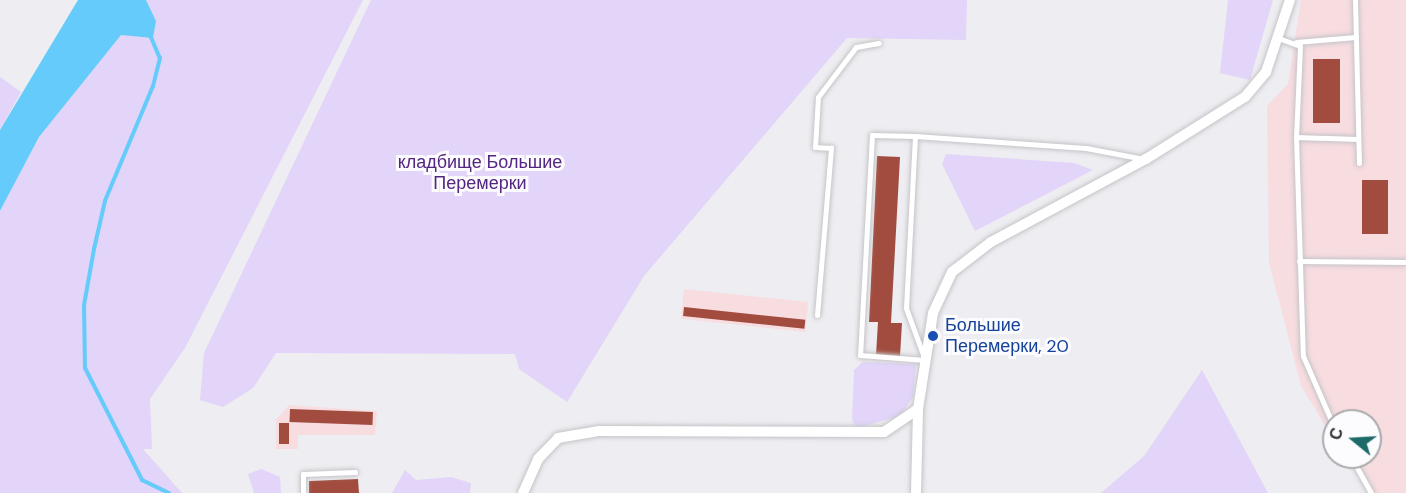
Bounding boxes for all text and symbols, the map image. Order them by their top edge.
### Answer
park label: кладбище Большие Перемерки [398,152,562,195]
place label: Большие Перемерки, 20 [945,315,1069,358]
marker: Большие Перемерки, 20 [926,329,940,343]
north arrow [1322,409,1382,469]
text: С [1325,425,1348,443]

